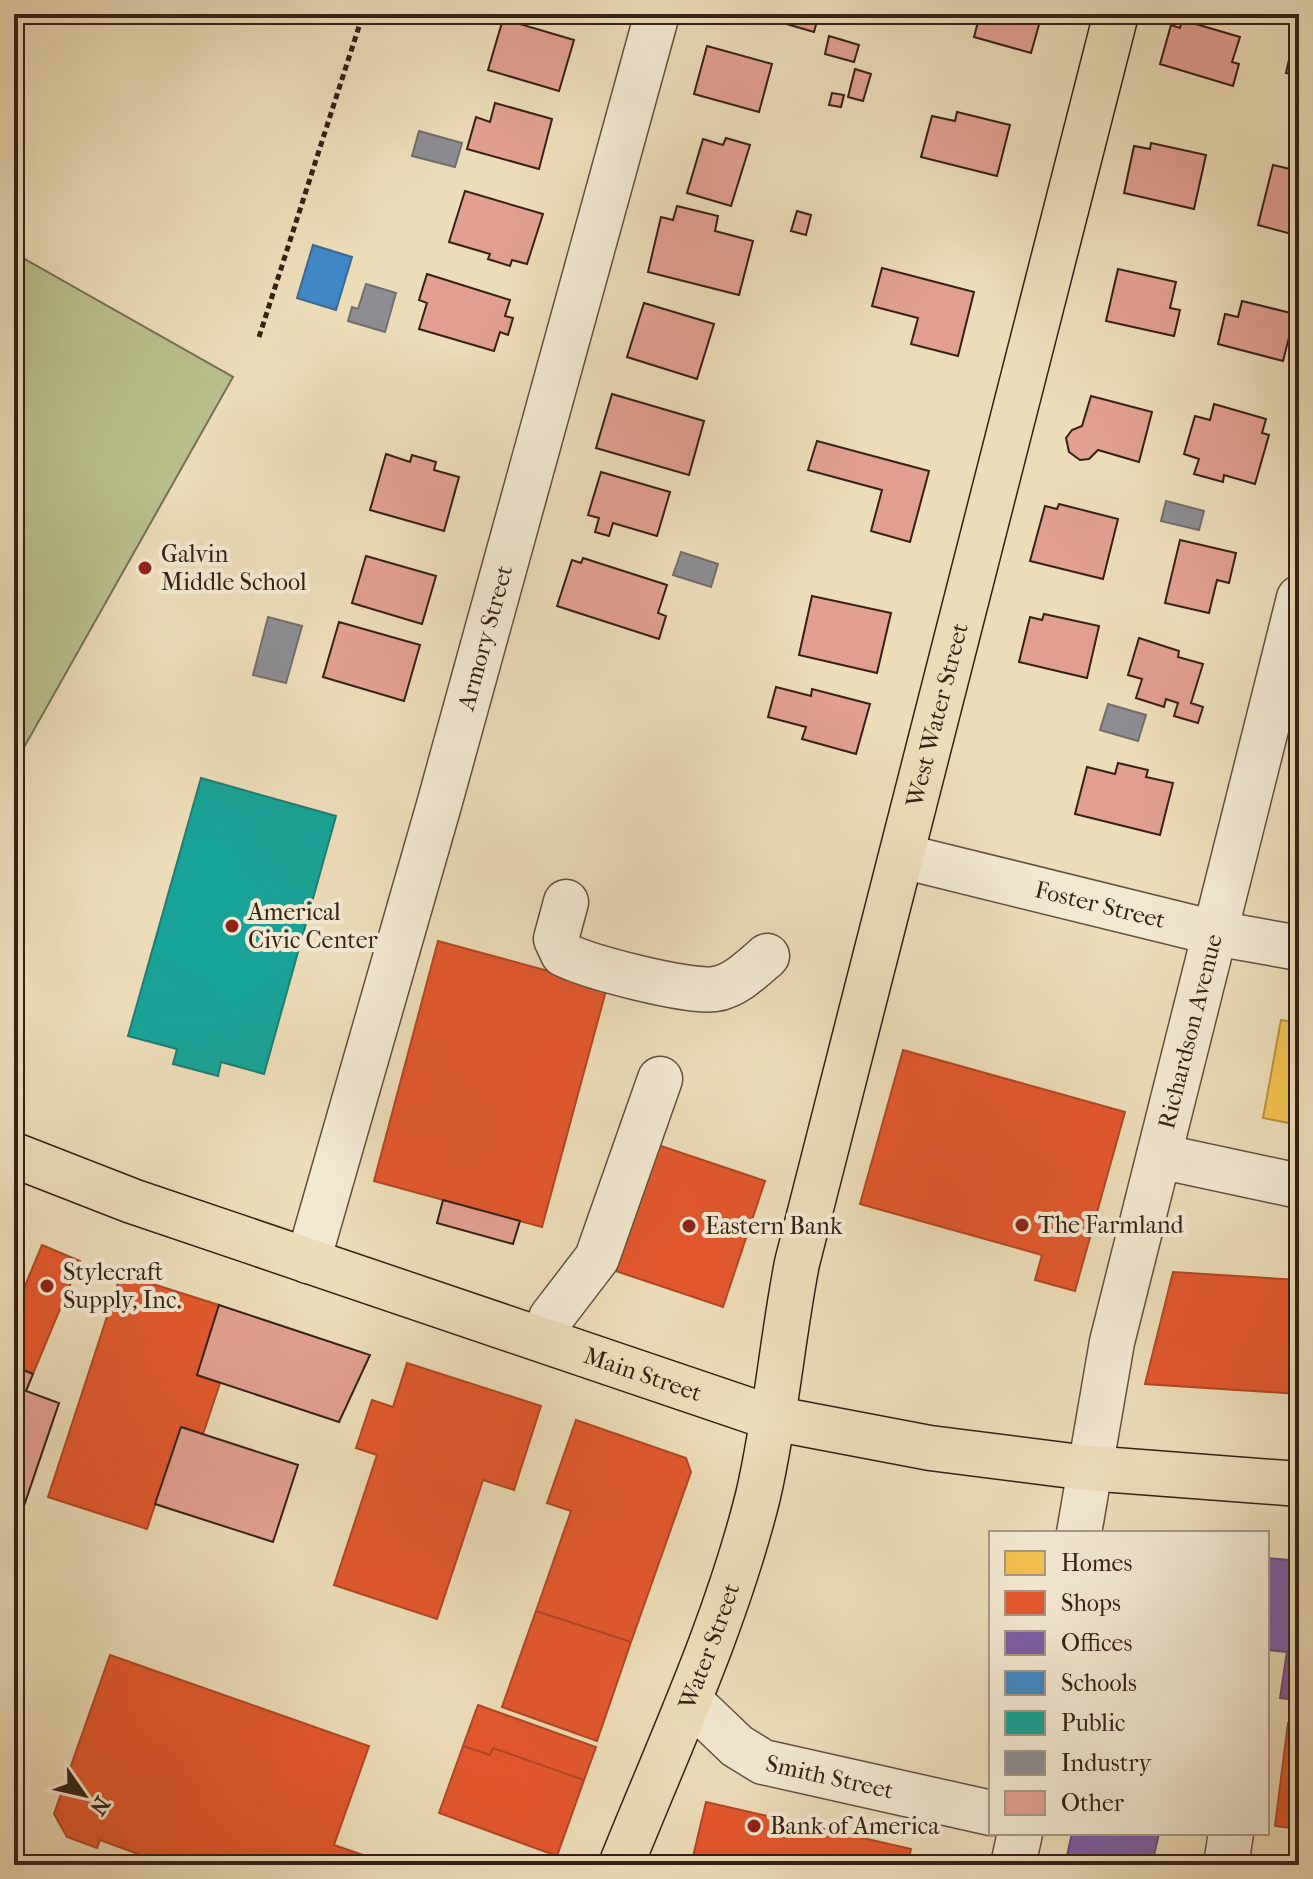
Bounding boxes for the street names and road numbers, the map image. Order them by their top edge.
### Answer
street label: Armory Street [452,562,519,714]
street label: West Water Street [900,620,974,811]
street label: Foster Street [1032,875,1168,934]
street label: Richardson Avenue [1152,931,1228,1132]
street label: Main Street [580,1341,706,1407]
street label: Water Street [672,1579,746,1714]
street label: Smith Street [763,1749,897,1805]

